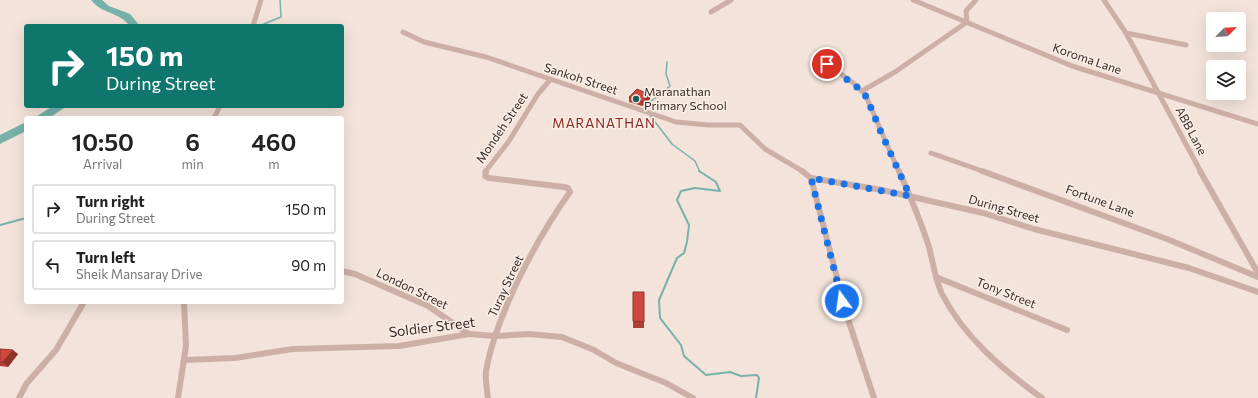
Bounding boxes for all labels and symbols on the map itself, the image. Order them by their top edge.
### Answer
north arrow [1206,12,1246,52]
street label: Koroma Lane [1051,40,1124,76]
pin [810,47,844,81]
street label: Sankoh Street [543,60,620,97]
place label: Maranathan Primary School [644,84,727,112]
street label: Mondeh Street [472,90,530,165]
marker: Maranathan Primary School [631,94,641,104]
street label: ABB Lane [1173,104,1210,157]
district label: MARANATHAN [552,115,656,131]
street label: Fortune Lane [1064,181,1137,219]
street label: During Street [967,191,1041,225]
street label: Turay Street [485,252,526,319]
street label: London Street [374,265,451,312]
street label: Tony Street [974,274,1038,310]
position arrow [821,280,863,322]
street label: Soldier Street [388,313,476,340]

